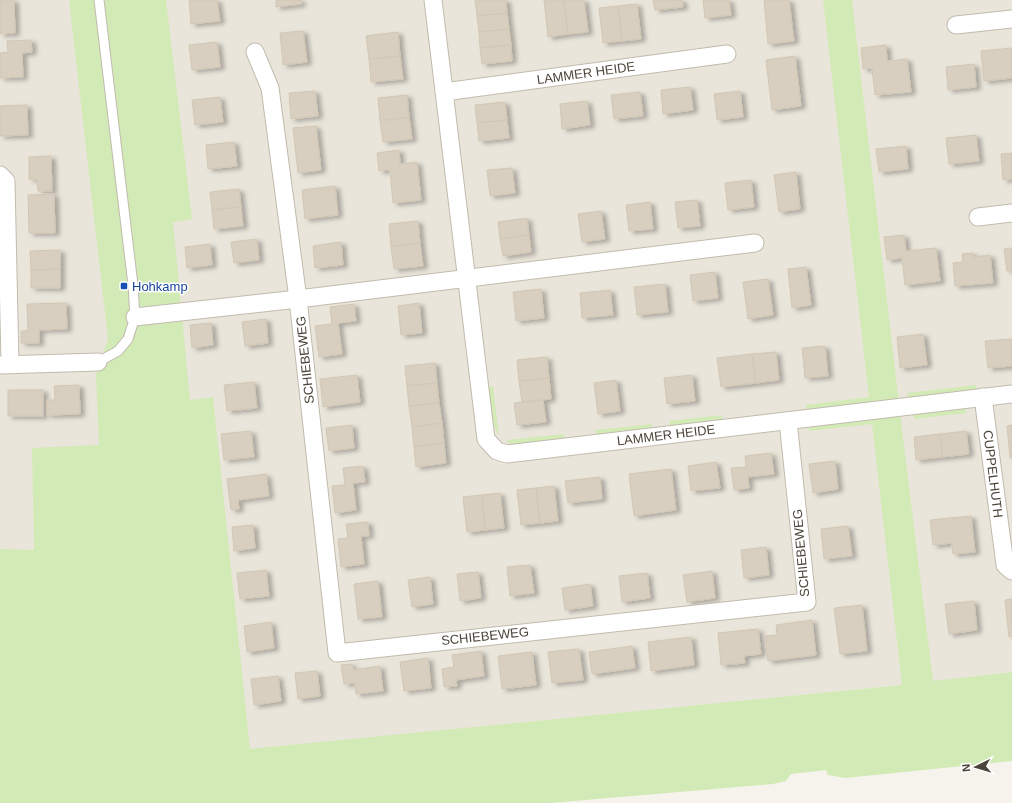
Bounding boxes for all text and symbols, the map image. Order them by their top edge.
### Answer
street label: LAMMER HEIDE [536,59,636,87]
place label: Hohkamp [132,279,188,294]
marker: Hohkamp [119,281,129,291]
street label: SCHIEBEWEG [293,315,317,405]
street label: LAMMER HEIDE [616,421,716,448]
street label: CUPPELHUTH [980,429,1006,519]
street label: SCHIEBEWEG [790,508,812,598]
street label: SCHIEBEWEG [440,624,530,648]
north arrow [956,747,996,787]
text: N [960,763,972,772]

